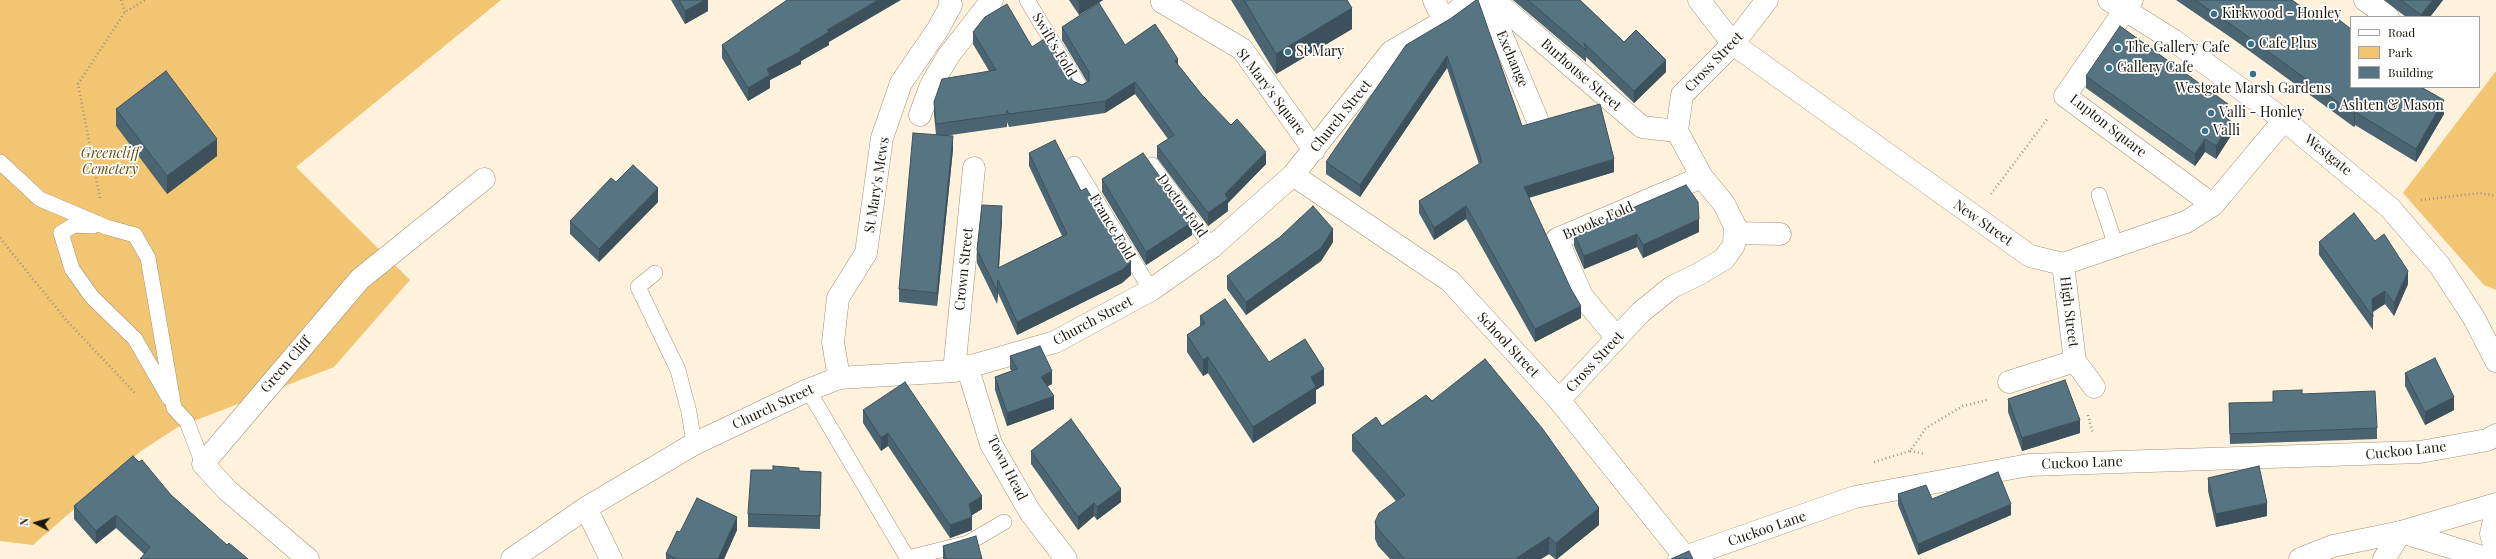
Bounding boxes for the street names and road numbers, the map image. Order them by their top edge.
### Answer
street label: Swift's Fold [1028,10,1080,80]
street label: Exchange [1493,28,1531,90]
street label: Cross Street [1681,29,1747,95]
street label: Burhouse Street [1537,35,1625,115]
street label: St Mary's Square [1233,45,1309,139]
street label: Church Street [1307,76,1375,156]
street label: Lupton Square [2066,91,2150,161]
street label: Westgate [2301,131,2355,179]
street label: St Mary's Mews [861,136,893,234]
street label: Doctor Fold [1153,171,1211,241]
street label: France Fold [1086,191,1138,263]
street label: New Street [1950,196,2016,250]
street label: Brooke Fold [1560,199,1636,243]
street label: Crown Street [951,227,977,311]
street label: High Street [2056,276,2082,348]
street label: Church Street [1050,293,1136,349]
street label: School Street [1474,309,1542,381]
street label: Cross Street [1563,328,1627,396]
street label: Green Cliff [257,334,315,396]
street label: Church Street [730,381,816,433]
street label: Town Head [983,433,1031,503]
street label: Cuckoo Lane [2365,438,2447,464]
street label: Cuckoo Lane [2041,453,2123,473]
street label: Cuckoo Lane [1726,508,1808,550]

